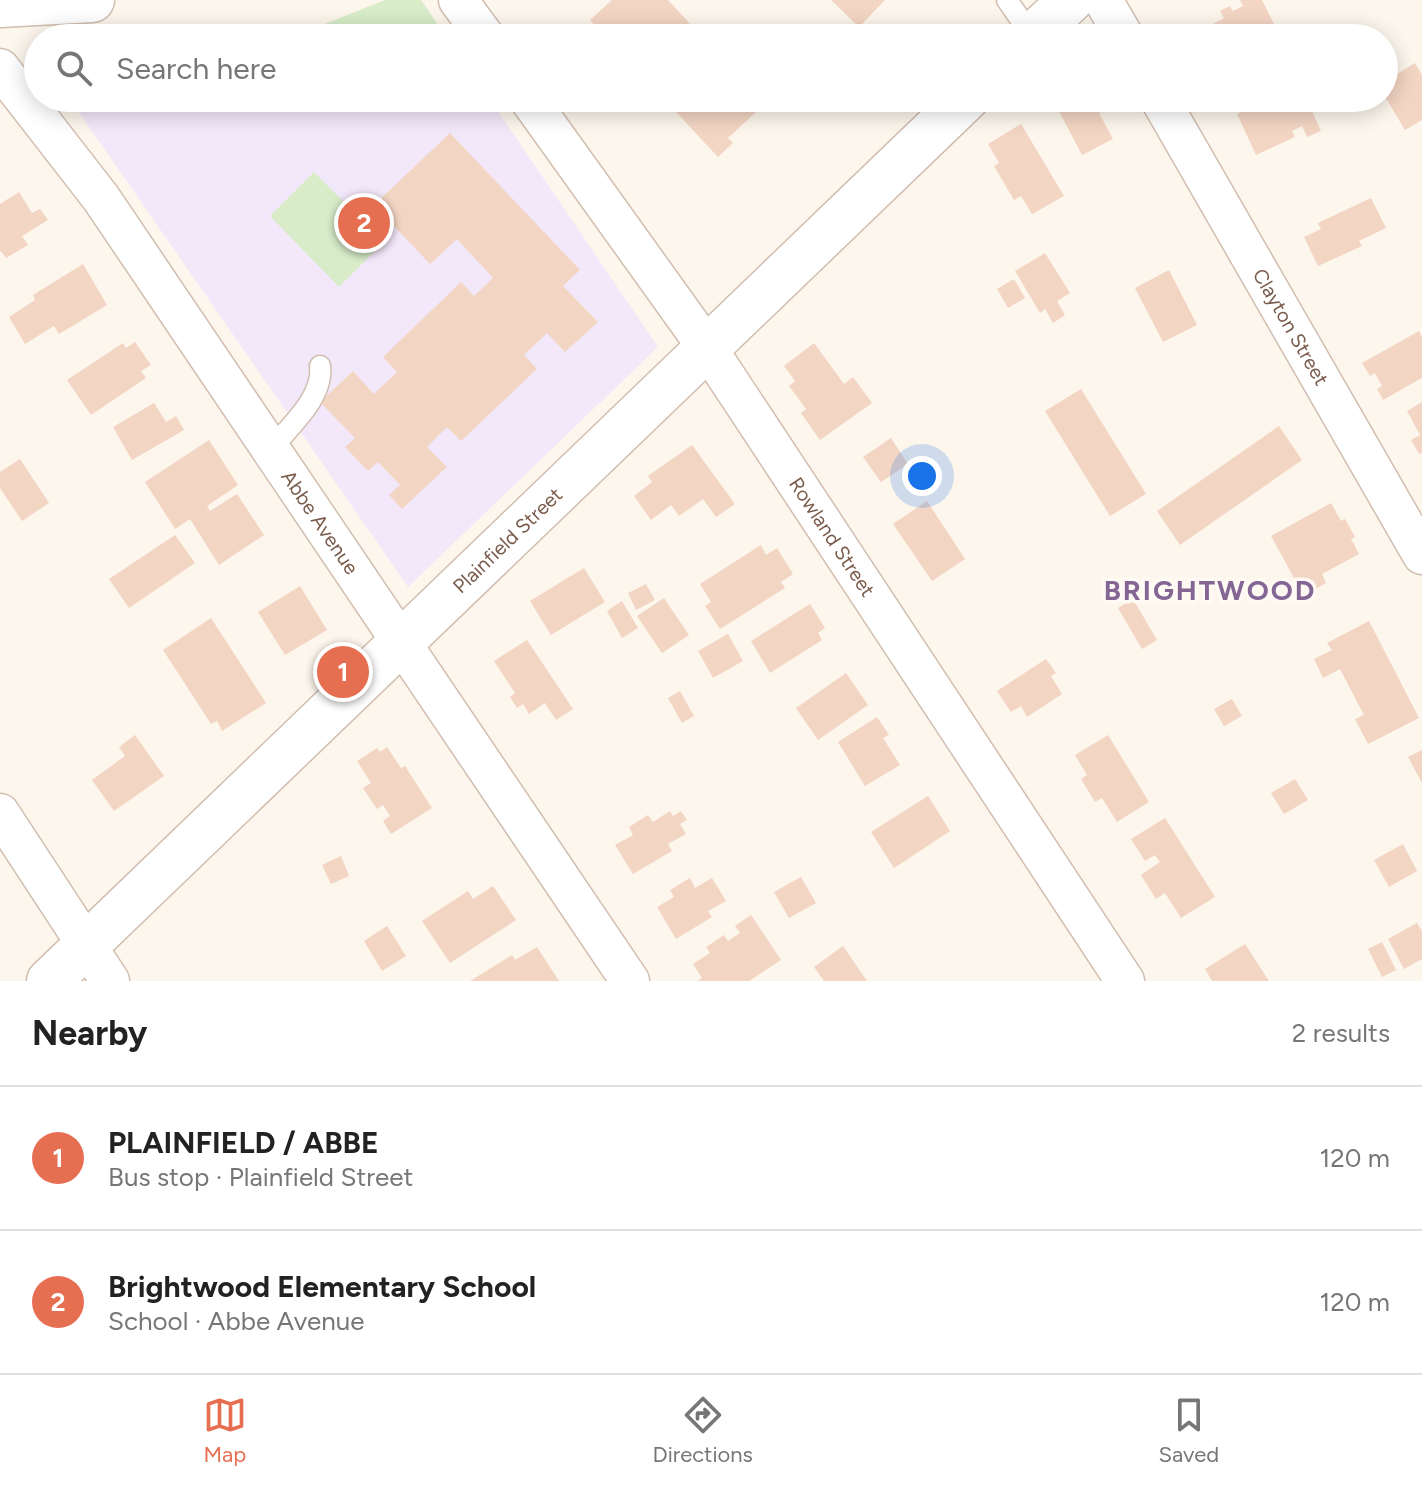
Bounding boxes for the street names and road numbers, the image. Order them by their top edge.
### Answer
street label: Clayton Street [1248,264,1334,389]
street label: Abbe Avenue [276,466,364,579]
street label: Rowland Street [784,473,880,601]
street label: Plainfield Street [448,482,567,598]

